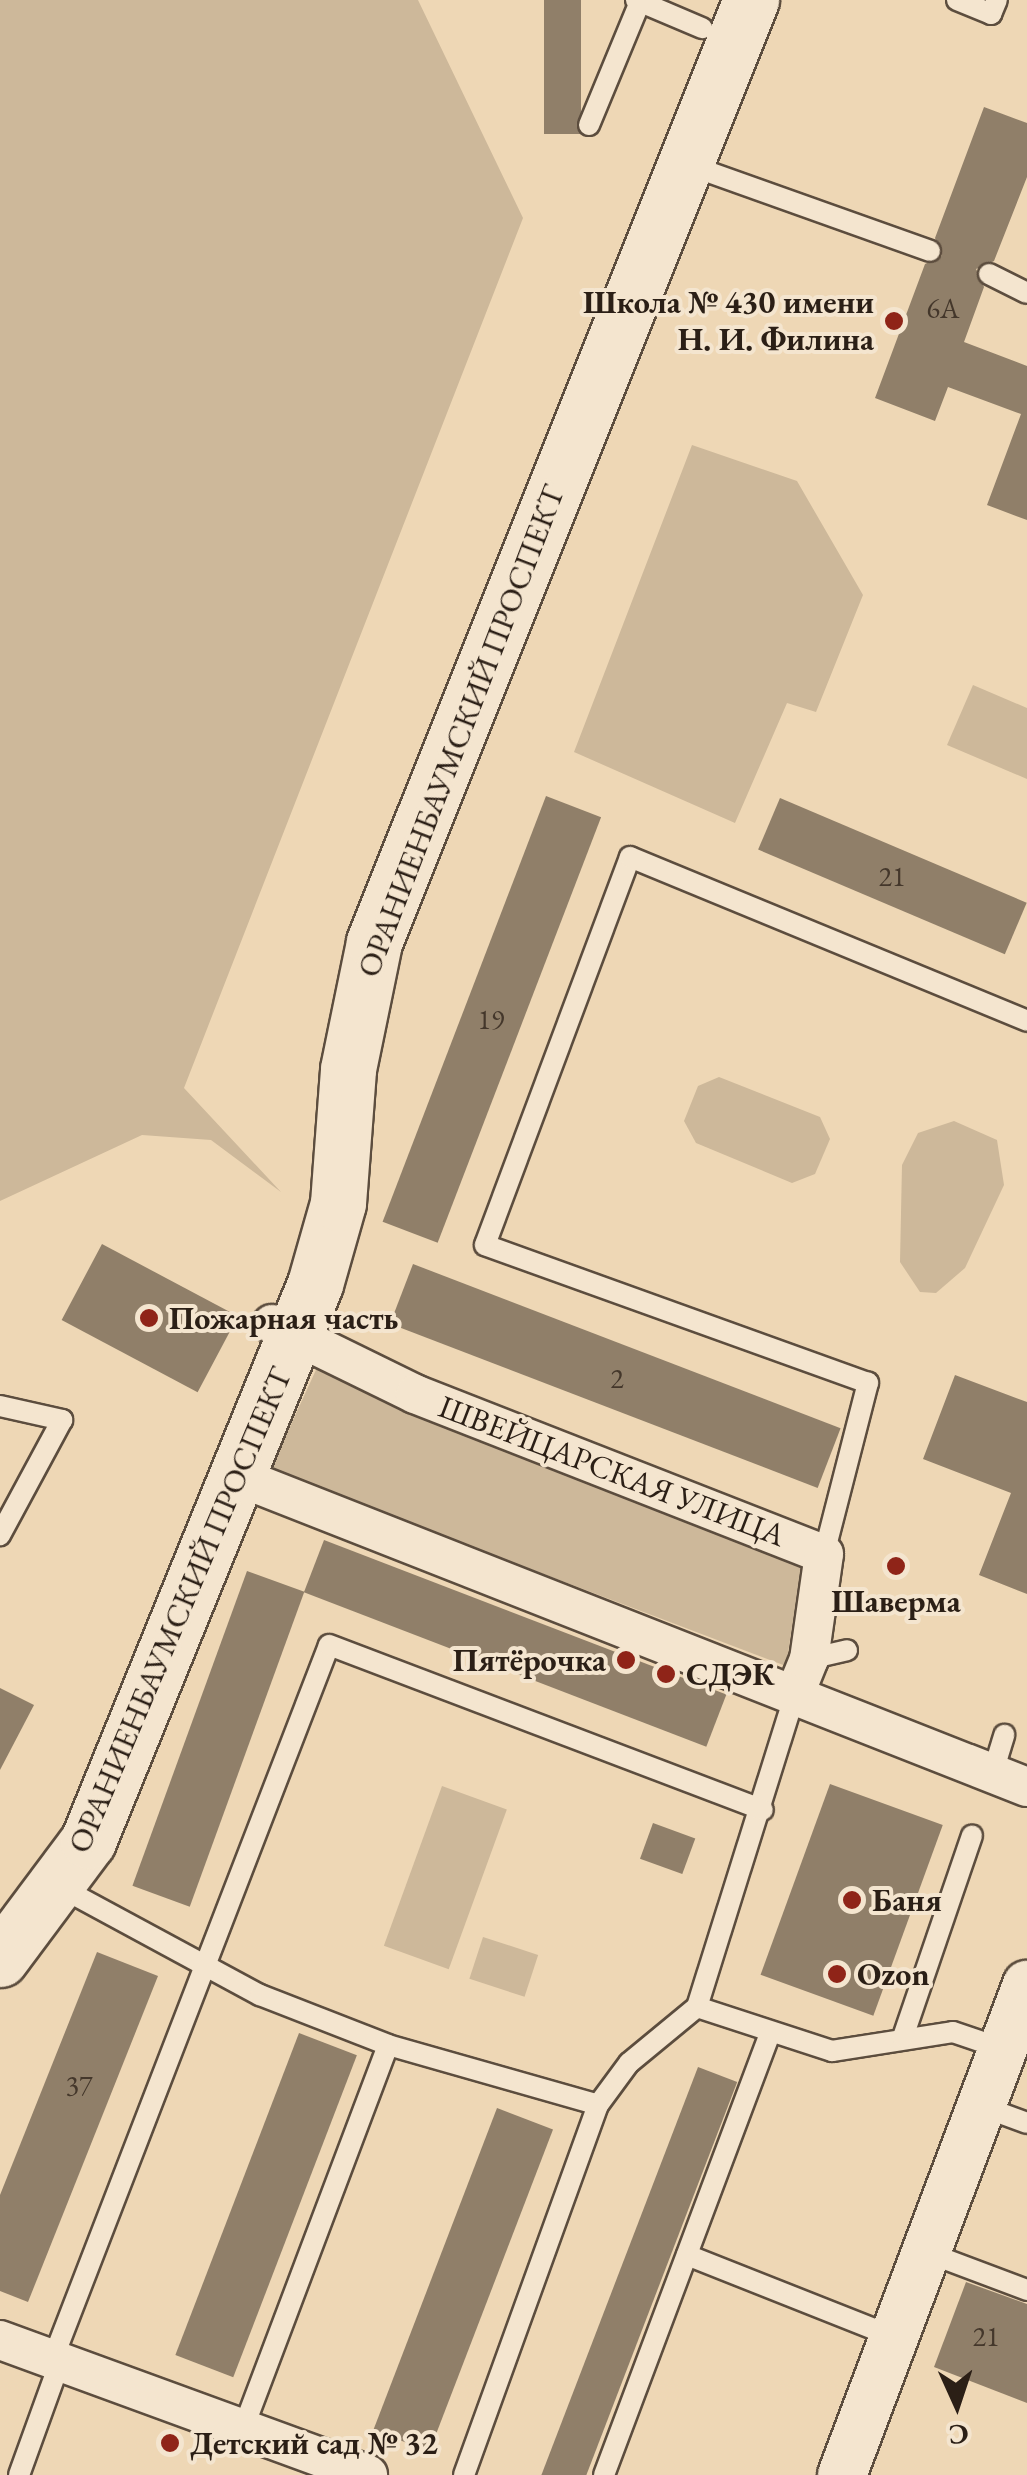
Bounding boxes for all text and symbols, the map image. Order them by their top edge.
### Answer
place label: Школа № 430 имени Н. И. Филина [583,284,874,359]
house number: 6А [927,291,959,325]
marker: Школа № 430 имени Н. И. Филина [883,310,905,332]
street label: ОРАНИЕНБАУМСКИЙ ПРОСПЕКТ [349,480,573,982]
house number: 21 [879,859,905,893]
house number: 19 [478,1002,504,1036]
place label: Пожарная часть [169,1299,398,1337]
marker: Пожарная часть [138,1307,160,1329]
street label: ОРАНИЕНБАУМСКИЙ ПРОСПЕКТ [60,1361,300,1859]
house number: 2 [610,1361,624,1395]
street label: ШВЕЙЦАРСКАЯ УЛИЦА [433,1387,791,1555]
marker: Шаверма [885,1555,907,1577]
place label: Шаверма [831,1582,961,1620]
place label: Пятёрочка [453,1641,606,1679]
marker: Пятёрочка [615,1649,637,1671]
place label: СДЭК [686,1655,775,1693]
marker: СДЭК [655,1663,677,1685]
place label: Баня [872,1881,942,1919]
marker: Баня [841,1889,863,1911]
place label: Ozon [857,1955,930,1993]
marker: Ozon [826,1963,848,1985]
house number: 37 [66,2068,92,2102]
house number: 21 [973,2319,999,2353]
north arrow [907,2355,1007,2455]
text: С [948,2416,969,2453]
place label: Детский сад № 32 [190,2424,438,2462]
marker: Детский сад № 32 [159,2432,181,2454]

